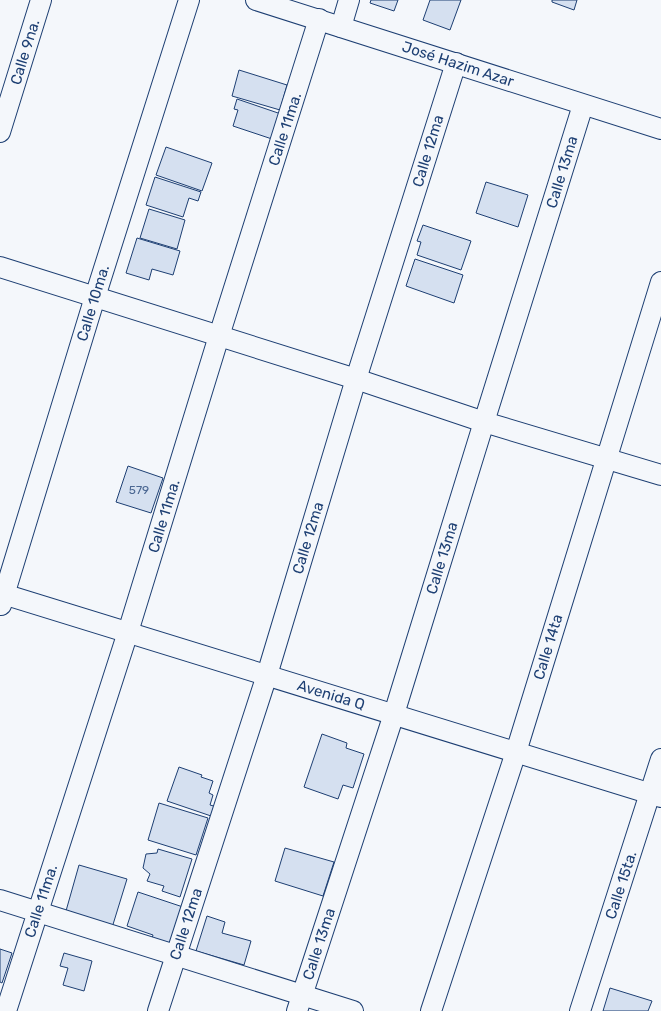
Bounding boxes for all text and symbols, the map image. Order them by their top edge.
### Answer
street label: Calle 9na. [6,17,44,87]
street label: José Hazim Azar [400,37,516,91]
street label: Calle 11ma. [265,90,305,168]
street label: Calle 12ma [409,113,447,189]
street label: Calle 13ma [542,134,582,210]
street label: Calle 10ma. [73,263,113,343]
street label: Calle 11ma. [144,477,184,555]
house number: 579 [129,483,149,497]
street label: Calle 12ma [289,500,327,576]
street label: Calle 13ma [422,520,462,596]
street label: Calle 14ta [530,612,566,682]
street label: Avenida Q [295,676,367,714]
street label: Calle 15ta. [601,849,641,921]
street label: Calle 11ma. [21,862,61,940]
street label: Calle 12ma [166,886,206,962]
street label: Calle 13ma [299,906,339,982]

